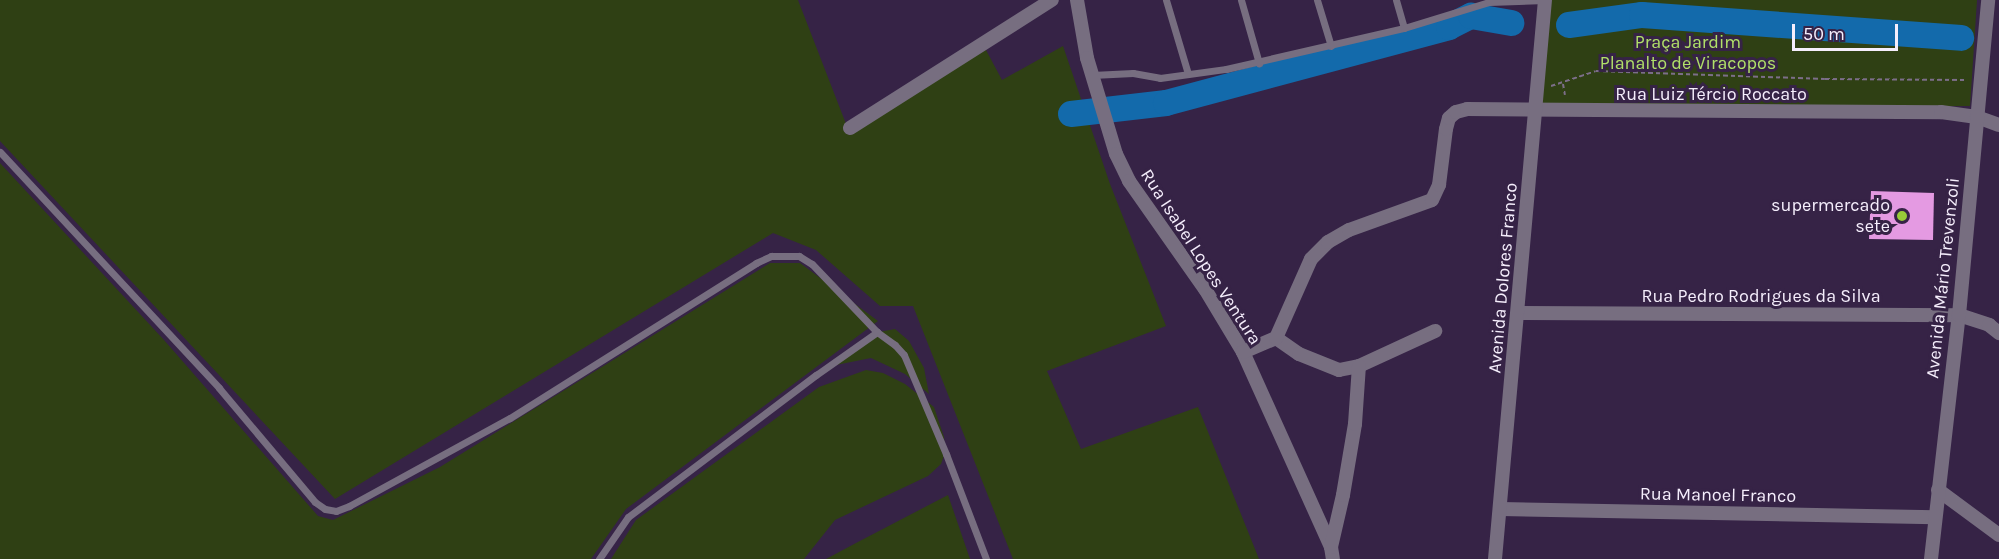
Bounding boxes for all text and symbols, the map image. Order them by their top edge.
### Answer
scale bar [1795,12,1902,50]
text: 50 m [1803,23,1845,45]
park label: Praça Jardim Planalto de Viracopos [1600,32,1776,74]
street label: Rua Luiz Tércio Roccato [1615,83,1807,105]
street label: Rua Isabel Lopes Ventura [1136,165,1266,349]
street label: Avenida Mário Trevenzoli [1922,177,1964,379]
street label: Avenida Dolores Franco [1484,182,1522,374]
place label: supermercado sete [1771,195,1890,238]
marker: supermercado sete [1895,209,1909,223]
street label: Rua Pedro Rodrigues da Silva [1641,285,1881,307]
street label: Rua Manoel Franco [1640,483,1796,507]

